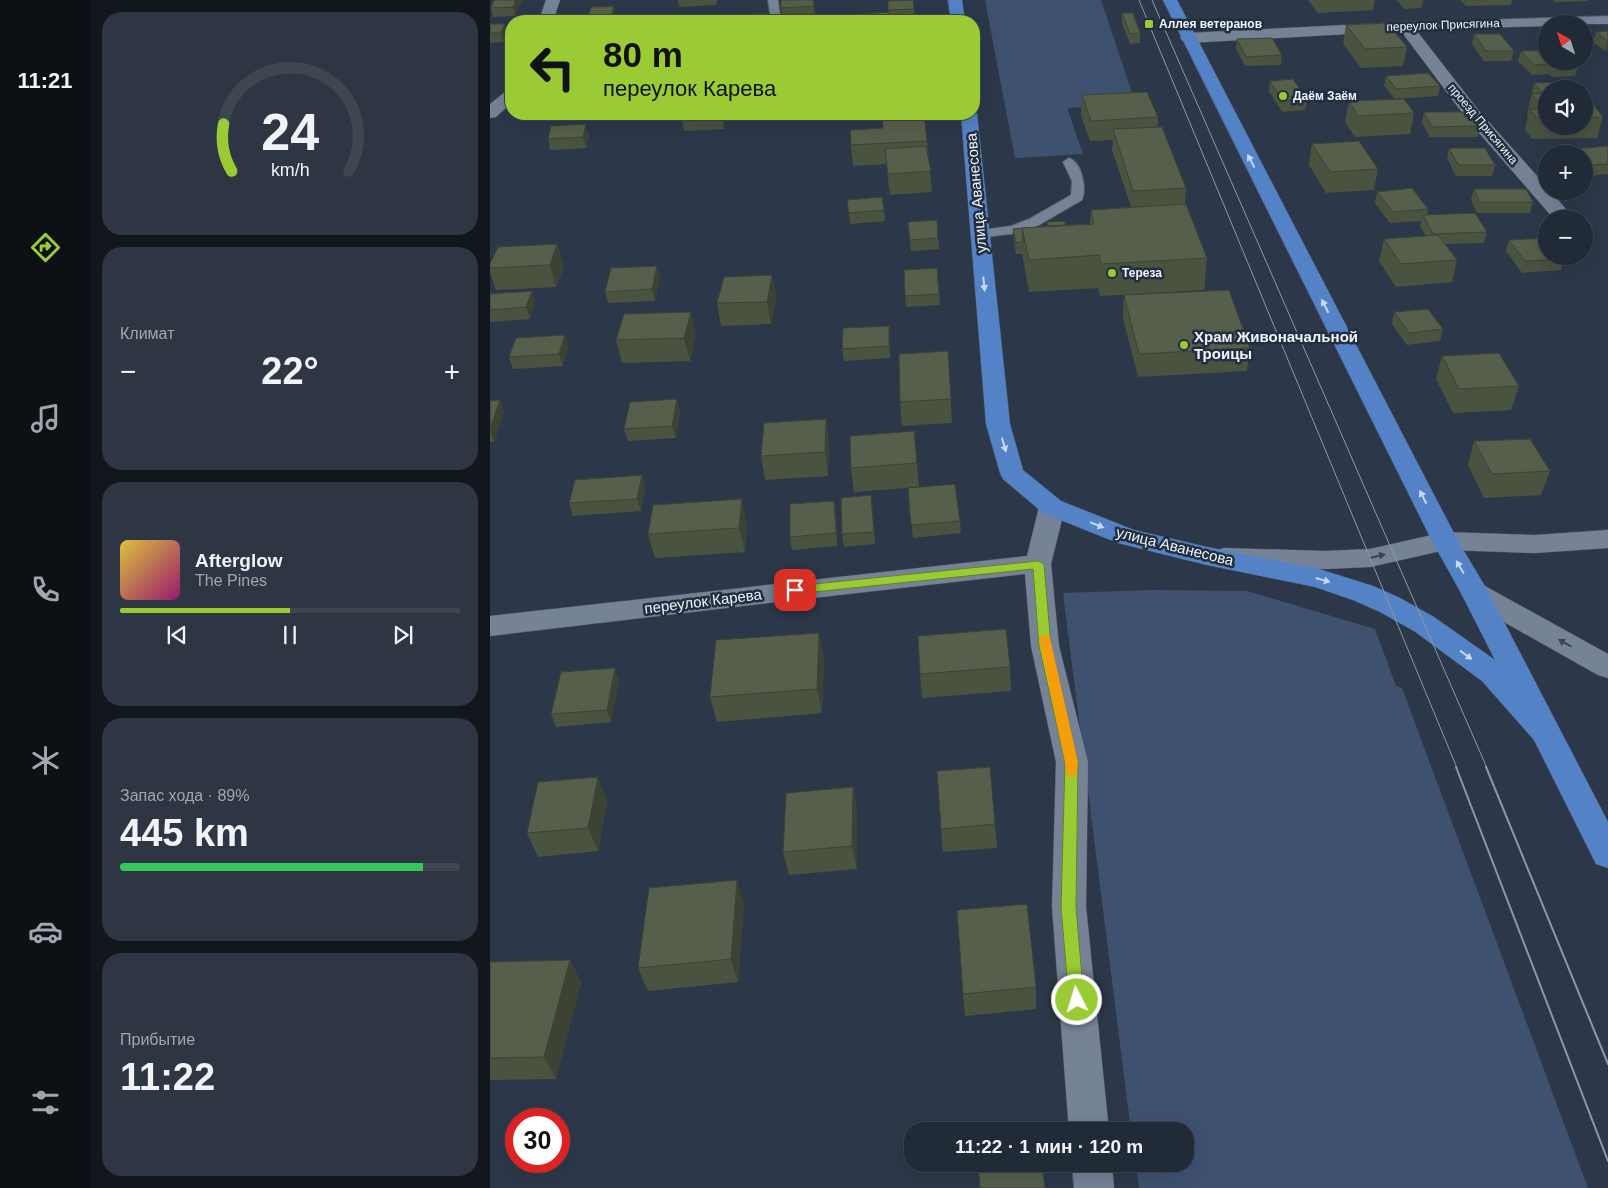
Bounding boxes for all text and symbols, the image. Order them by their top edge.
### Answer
north arrow [1538,15,1592,70]
map controls [1538,15,1593,265]
street label: переулок Присягина [1386,16,1500,34]
place label: Аллея ветеранов [1159,17,1262,31]
marker: Аллея ветеранов [1143,18,1155,30]
icon: left [520,35,585,100]
text: 80 m [603,35,683,74]
text: 11:21 [17,68,73,93]
text: переулок Карева [603,76,776,101]
button: sound [1538,80,1593,135]
street label: проезд Присягина [1445,81,1521,167]
place label: Даём Заём [1293,89,1357,103]
marker: Даём Заём [1277,90,1289,102]
text: 24 [261,103,319,161]
street label: улица Аванесова [962,132,990,254]
button: + [1538,145,1593,200]
one-way arrow [1247,154,1255,169]
text: km/h [271,160,309,180]
button: − [1538,210,1593,265]
icon: directions [28,230,63,265]
place label: Тереза [1122,266,1162,280]
marker: Тереза [1106,267,1118,279]
one-way arrow [980,277,988,293]
one-way arrow [1321,299,1329,313]
text: Климат [120,325,174,342]
place label: Храм Живоначальной Троицы [1194,328,1358,362]
marker: Храм Живоначальной Троицы [1178,339,1190,351]
text: 22° [261,350,319,392]
text: − [120,356,136,387]
text: + [444,356,460,387]
icon: music [28,401,63,436]
one-way arrow [1000,438,1008,453]
one-way arrow [1419,490,1427,505]
one-way arrow [1090,522,1104,530]
street label: улица Аванесова [1115,523,1236,569]
text: Afterglow [195,550,283,571]
one-way arrow [1370,552,1386,560]
one-way arrow [1456,560,1465,573]
pin [774,569,816,611]
icon: phone [28,572,63,607]
text: The Pines [195,572,267,589]
icon: arrive [781,576,809,604]
one-way arrow [1315,576,1330,584]
street label: переулок Карева [643,585,763,617]
icon: previous [163,621,191,649]
icon: pause [276,621,304,649]
icon: next [389,621,417,649]
one-way arrow [1558,639,1573,647]
one-way arrow [1459,649,1472,660]
icon: climate [28,743,63,778]
text: Запас хода · 89% [120,787,249,804]
text: 445 km [120,812,249,854]
icon: car [28,914,63,949]
position arrow [1050,973,1102,1025]
text: Прибытие [120,1031,195,1048]
text: 11:22 [120,1056,215,1098]
icon: filters [28,1085,63,1120]
speed limit sign: 30 [505,1108,570,1173]
text: 11:22 · 1 мин · 120 m [955,1136,1143,1157]

